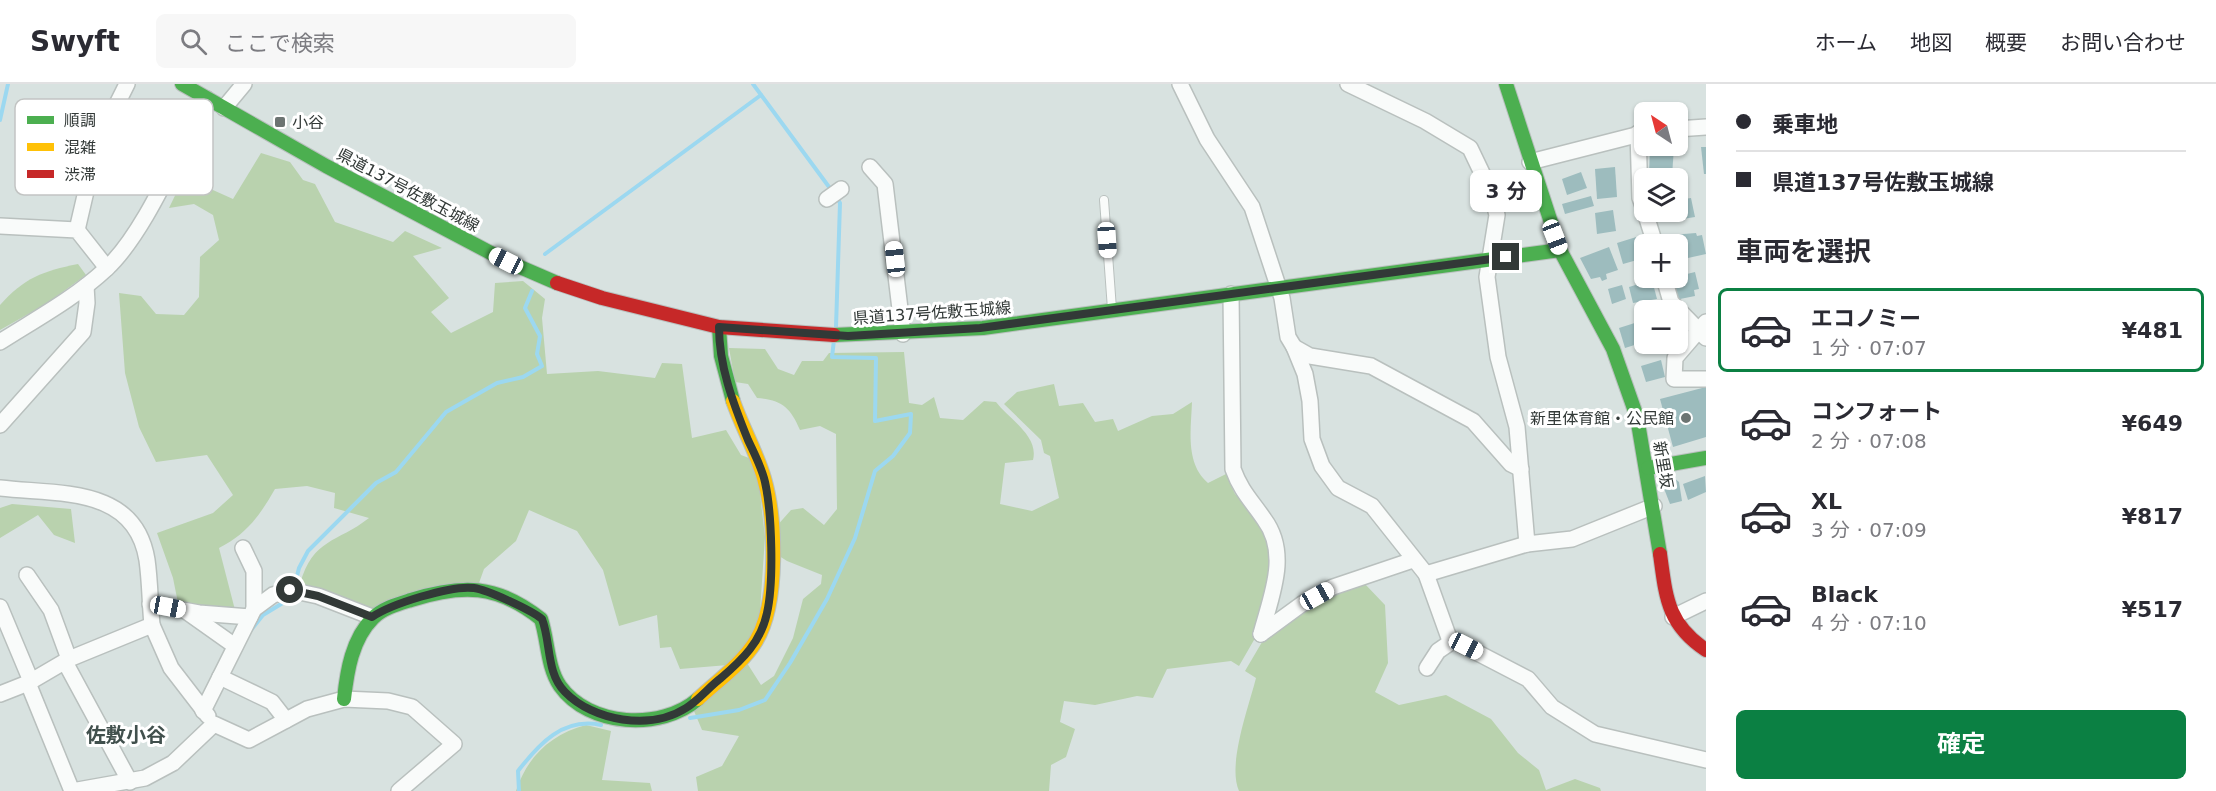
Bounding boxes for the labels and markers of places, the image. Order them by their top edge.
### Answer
place label: 小谷 [292,113,324,132]
marker: 小谷 [273,115,287,129]
place label: 新里体育館・公民館 [1530,409,1674,428]
marker: 新里体育館・公民館 [1679,411,1693,425]

